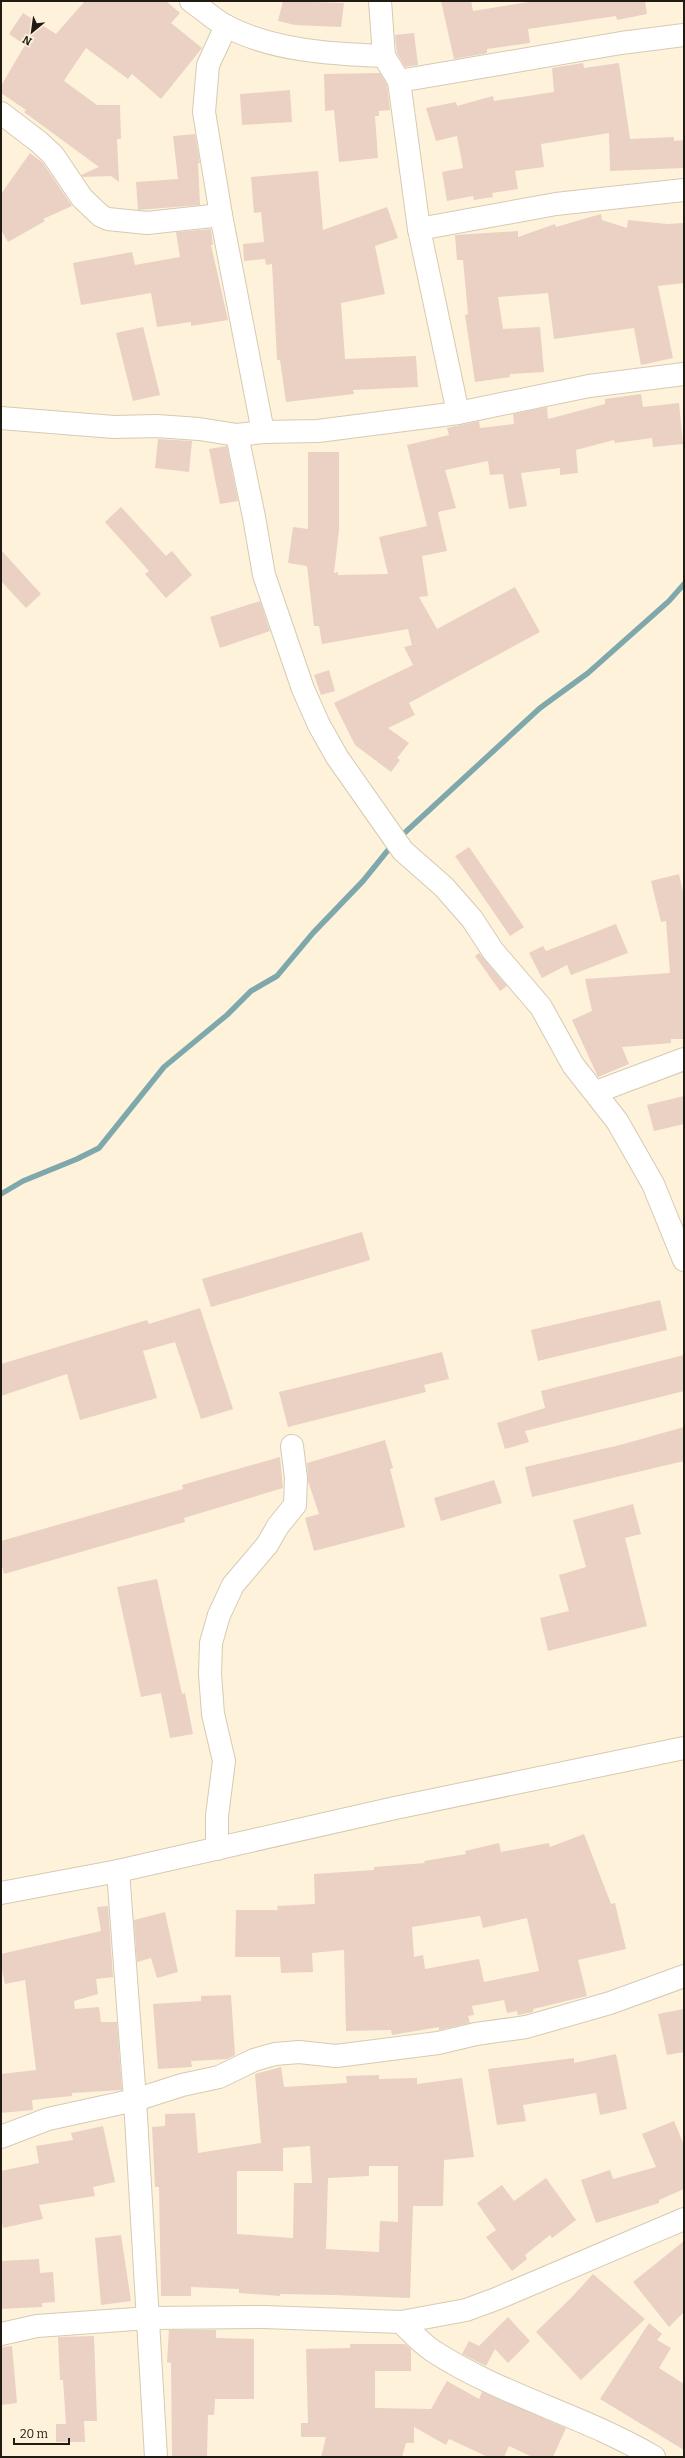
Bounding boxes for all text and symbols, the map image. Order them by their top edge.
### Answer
north arrow [12,12,52,52]
text: N [20,32,34,48]
scale bar [14,2420,69,2446]
text: 20 m [20,2427,49,2441]

